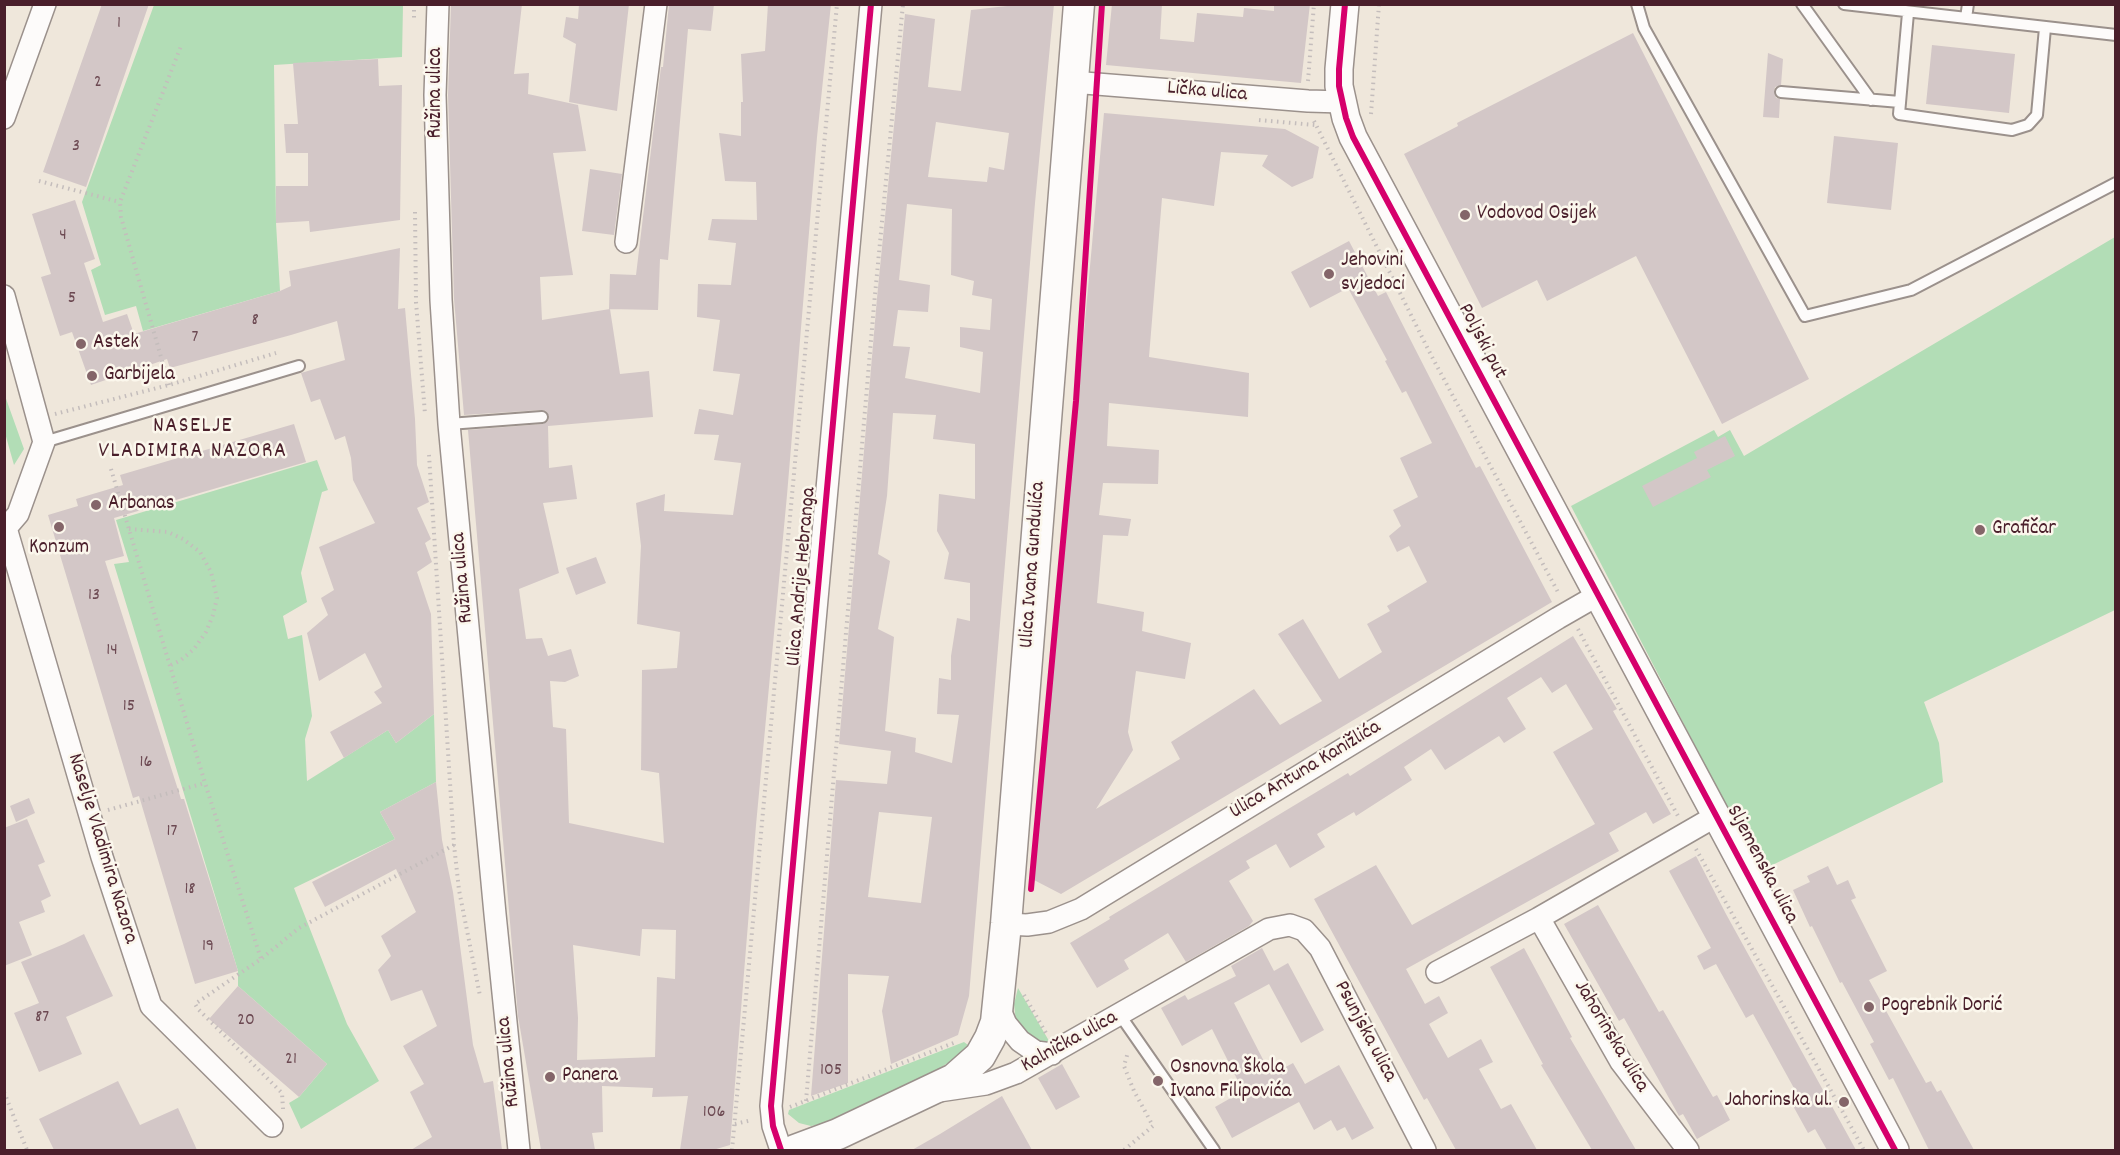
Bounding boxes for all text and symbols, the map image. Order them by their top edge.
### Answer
house number: 1 [117,14,121,36]
street label: Ružina ulica [424,48,450,138]
house number: 2 [94,73,102,95]
street label: Lička ulica [1166,77,1248,109]
house number: 3 [72,137,80,159]
place label: Vodovod Osijek [1477,202,1596,228]
marker: Vodovod Osijek [1458,208,1472,222]
house number: 4 [59,226,67,248]
place label: Jehovini svjedoci [1341,249,1405,299]
marker: Jehovini svjedoci [1322,267,1336,281]
house number: 5 [68,289,76,311]
street label: Poljski put [1451,300,1511,384]
house number: 8 [251,311,259,333]
house number: 7 [192,328,198,350]
place label: Astek [93,331,139,357]
marker: Astek [74,337,88,351]
place label: Garbijela [104,363,175,389]
marker: Garbijela [85,369,99,383]
district label: NASELJE VLADIMIRA NAZORA [98,415,288,466]
street label: Ulica Ivana Gundulića [1016,481,1052,649]
street label: Ulica Andrije Hebranga [783,486,823,668]
place label: Arbanas [108,492,175,518]
marker: Arbanas [89,498,103,512]
place label: Grafičar [1992,517,2056,543]
marker: Konzum [52,520,66,534]
marker: Grafičar [1973,523,1987,537]
street label: Ružina ulica [447,532,481,624]
place label: Konzum [29,536,89,562]
house number: 13 [88,586,100,608]
house number: 14 [106,641,118,663]
house number: 15 [123,697,135,719]
street label: Ulica Antuna Kanižlića [1226,716,1386,826]
street label: Naselje Vladimira Nazora [60,751,142,947]
house number: 16 [140,753,152,775]
street label: Sljemenska ulica [1719,801,1803,929]
house number: 17 [167,822,177,844]
house number: 18 [184,880,196,902]
house number: 19 [202,937,214,959]
street label: Jahorinska ulica [1567,976,1653,1098]
street label: Psunjska ulica [1327,977,1401,1087]
place label: Pogrebnik Dorić [1881,994,2002,1020]
marker: Pogrebnik Dorić [1862,1000,1876,1014]
street label: Kalnička ulica [1018,1006,1122,1080]
house number: 87 [35,1008,49,1030]
house number: 20 [237,1011,255,1033]
street label: Ružina ulica [493,1015,527,1109]
house number: 21 [285,1050,297,1072]
place label: Osnovna škola Ivana Filipovića [1170,1056,1291,1106]
house number: 105 [820,1061,842,1083]
place label: Panera [562,1064,618,1090]
marker: Panera [543,1070,557,1084]
marker: Osnovna škola Ivana Filipovića [1151,1074,1165,1088]
place label: Jahorinska ul. [1725,1089,1832,1115]
marker: Jahorinska ul. [1837,1095,1851,1109]
house number: 106 [703,1103,725,1125]

